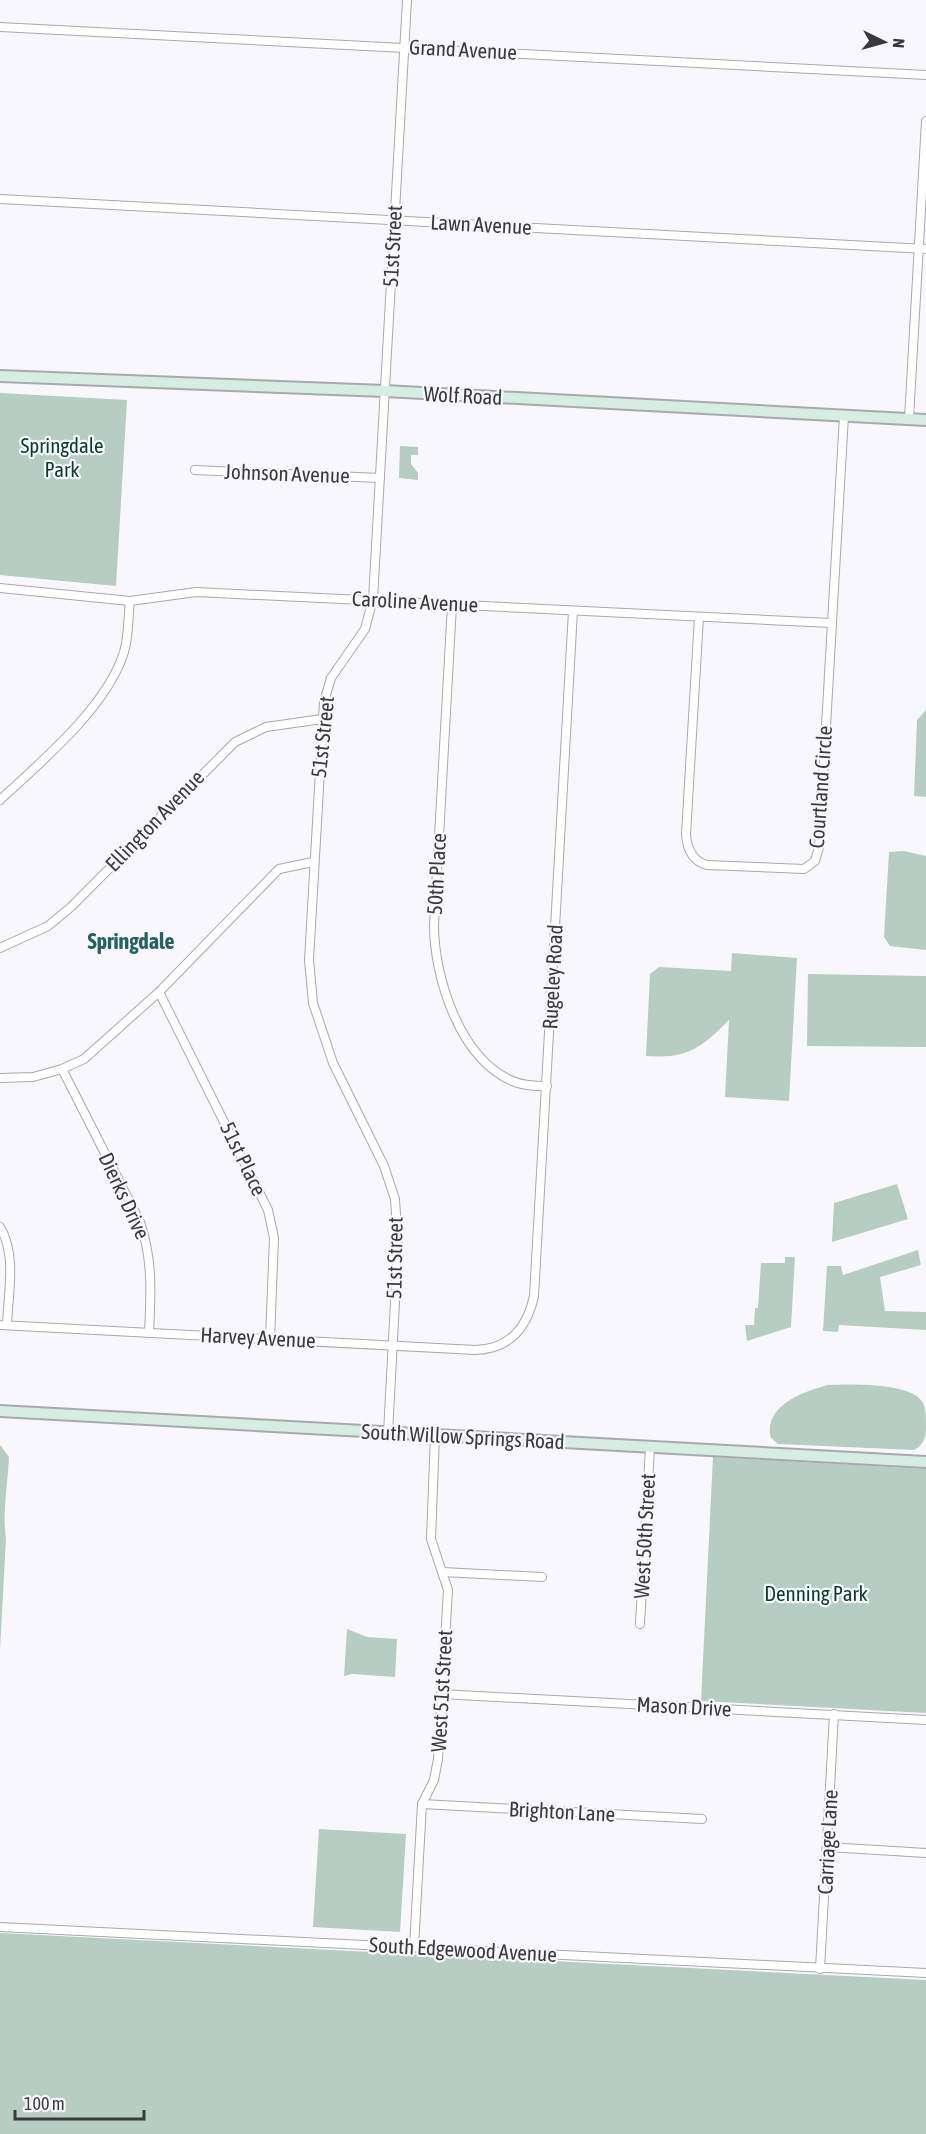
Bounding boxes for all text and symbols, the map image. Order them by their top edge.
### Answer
north arrow [854,12,914,72]
street label: Grand Avenue [409,34,518,64]
text: N [890,38,908,49]
street label: 51st Street [378,204,406,288]
street label: Lawn Avenue [430,209,532,239]
street label: Wolf Road [423,381,503,409]
park label: Springdale Park [20,433,104,481]
street label: Johnson Avenue [224,459,350,487]
street label: Caroline Avenue [351,586,479,616]
street label: 51st Street [306,695,338,779]
street label: Courtland Circle [804,725,836,849]
street label: Ellington Avenue [100,765,208,876]
street label: 50th Place [422,832,450,915]
street label: Rugeley Road [537,924,567,1030]
district label: Springdale [87,928,175,954]
street label: 51st Place [216,1118,272,1199]
street label: Dierks Drive [94,1149,155,1243]
street label: 51st Street [381,1217,407,1299]
street label: Harvey Avenue [200,1322,316,1352]
street label: South Willow Springs Road [361,1419,565,1453]
street label: West 50th Street [629,1473,659,1599]
park label: Denning Park [764,1581,868,1605]
street label: West 51st Street [426,1629,456,1753]
street label: Mason Drive [636,1692,732,1720]
street label: Carriage Lane [812,1789,842,1895]
street label: Brighton Lane [508,1796,616,1826]
street label: South Edgewood Avenue [369,1932,557,1966]
scale bar [15,2083,144,2121]
text: 100 m [24,2093,65,2114]

